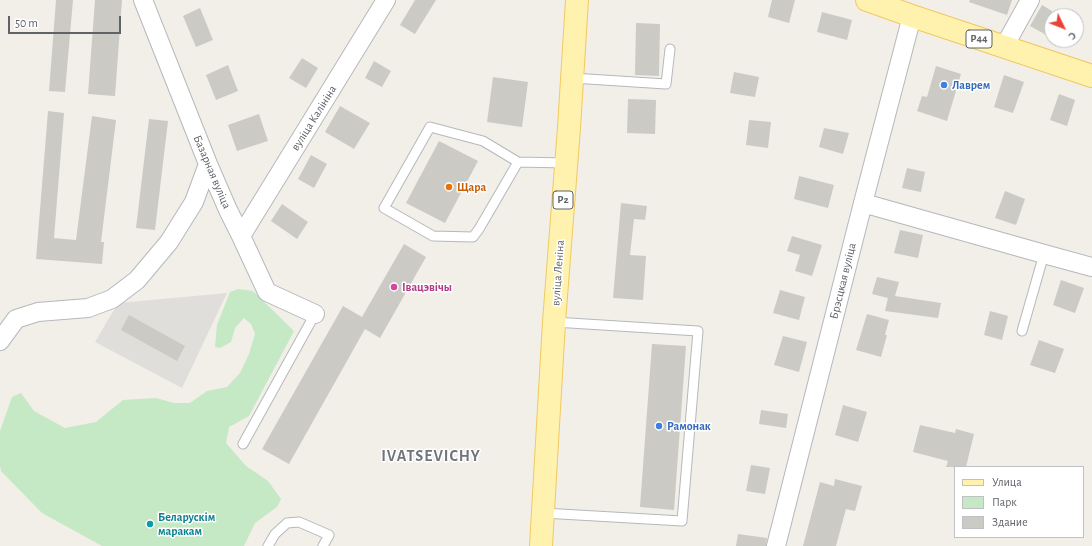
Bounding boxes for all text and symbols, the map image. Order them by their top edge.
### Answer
scale bar [10,8,123,34]
north arrow [1044,8,1084,48]
text: 50 m [15,17,38,29]
road number: Р44 [966,30,992,48]
text: С [1066,30,1079,42]
place label: Лаврем [952,78,990,92]
marker: Лаврем [939,80,949,90]
street label: вуліца Калініна [288,83,340,153]
street label: Базарная вуліца [190,133,234,211]
place label: Щара [457,180,486,194]
marker: Щара [444,182,454,192]
road number: Р2 [553,191,573,209]
street label: вуліца Леніна [549,240,567,306]
street label: Брэсцкая вуліца [827,241,859,321]
place label: Івацэвічы [402,280,452,294]
marker: Івацэвічы [389,282,399,292]
place label: Рамонак [667,419,711,433]
marker: Рамонак [654,421,664,431]
district label: IVATSEVICHY [381,446,481,466]
legend [954,466,1084,538]
text: Улица [992,476,1022,488]
text: Парк [992,496,1017,508]
place label: Беларускім маракам [158,510,215,538]
text: Здание [992,516,1028,528]
marker: Беларускім маракам [145,519,155,529]

